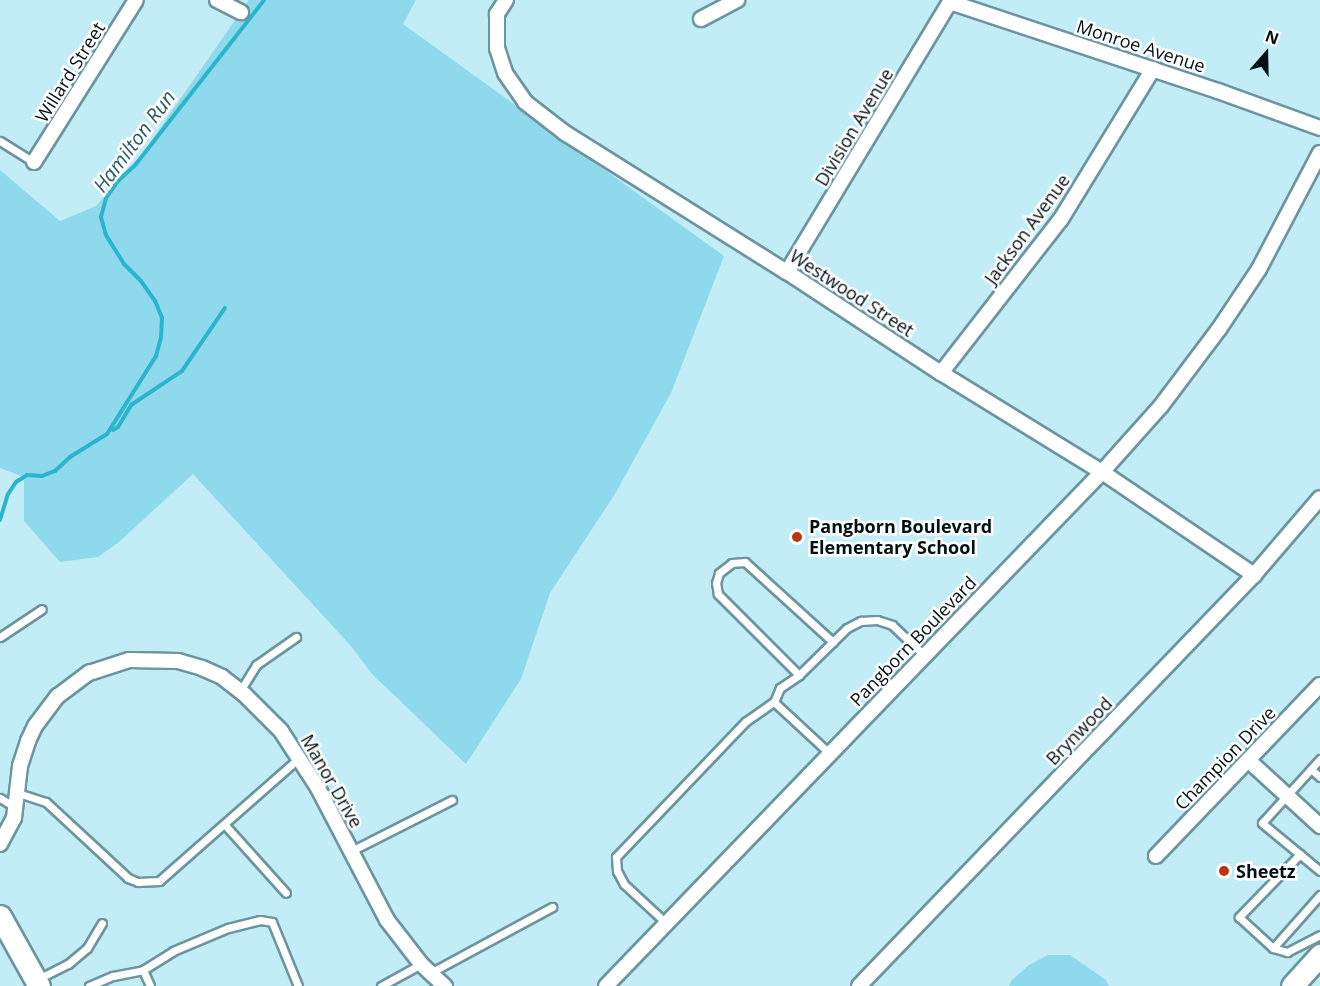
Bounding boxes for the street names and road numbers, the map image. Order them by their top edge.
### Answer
street label: Monroe Avenue [1074,15,1208,77]
street label: Willard Street [31,18,109,126]
street label: Division Avenue [810,64,898,190]
street label: Jackson Avenue [980,170,1074,288]
street label: Westwood Street [786,245,918,341]
street label: Pangborn Boulevard [845,572,981,710]
street label: Brynwood [1041,693,1117,769]
street label: Champion Drive [1170,702,1280,814]
street label: Manor Drive [297,731,367,831]

